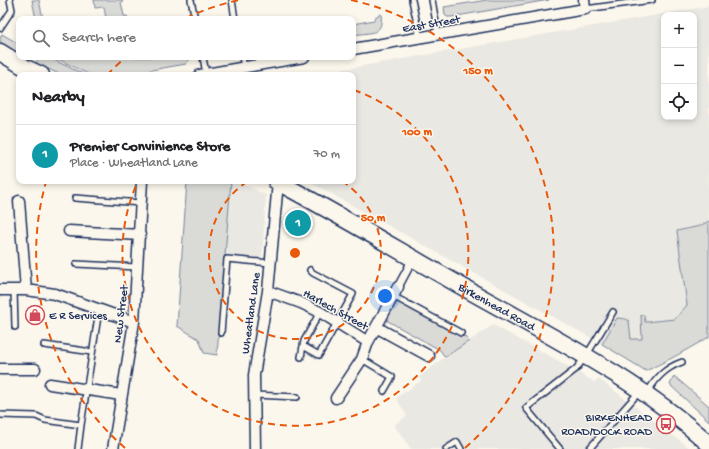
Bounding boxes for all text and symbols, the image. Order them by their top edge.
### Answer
map controls [661,12,697,120]
button: + [661,12,697,48]
street label: East Street [401,13,462,37]
search box [16,16,356,60]
icon: search [30,27,52,49]
text: Search here [62,29,136,47]
button: − [661,48,697,84]
text: 150 m [462,65,493,79]
button: locate [661,84,697,120]
text: Nearby [32,88,85,108]
text: 100 m [401,126,432,140]
text: Premier Convinience Store [70,138,230,156]
text: 1 [42,147,48,162]
text: 70 m [314,147,340,162]
text: Place · Wheatland Lane [70,156,198,171]
pin: 1 [285,208,311,238]
text: 50 m [361,212,386,226]
centre of rings [288,246,302,260]
street label: Wheatland Lane [239,271,265,355]
street label: Birkenhead Road [454,280,538,335]
street label: New Street [111,283,133,344]
your location [375,286,395,306]
street label: Harlech Street [300,287,371,335]
shop icon: E R Services [24,304,46,326]
place label: E R Services [49,310,108,324]
place label: BIRKENHEAD ROAD/DOCK ROAD [561,412,652,440]
bus stop icon: BIRKENHEAD ROAD/DOCK ROAD [655,413,677,435]

